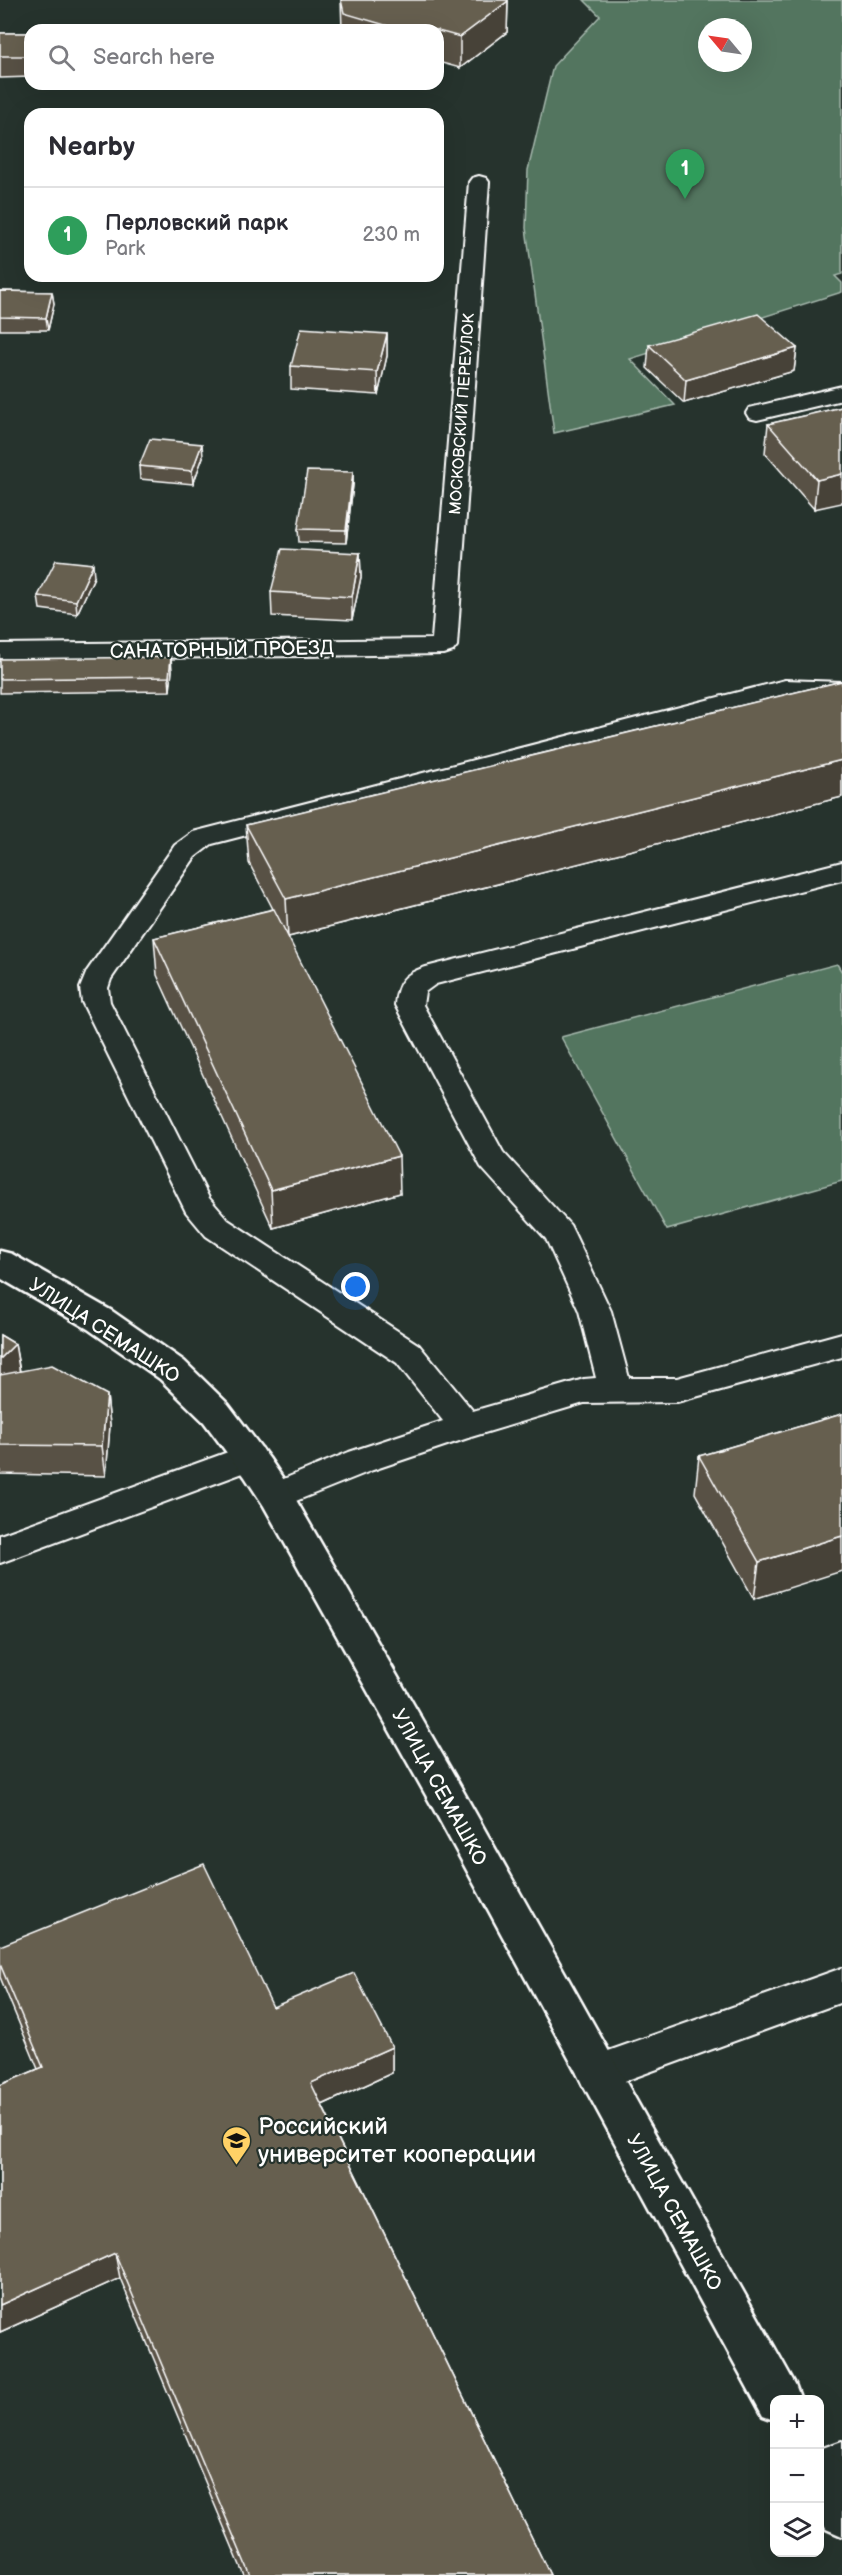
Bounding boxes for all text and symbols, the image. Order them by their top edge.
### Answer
north arrow [698,18,752,72]
search box [24,24,444,90]
icon: search [45,41,78,74]
text: Search here [93,44,215,71]
text: Nearby [48,132,135,163]
pin: 1 [666,150,704,199]
text: Перловский парк [105,210,288,237]
text: 1 [63,223,72,247]
text: 230 m [363,223,420,247]
text: Park [105,237,145,261]
street label: МОСКОВСКИЙ ПЕРЕУЛОК [446,312,479,515]
street label: САНАТОРНЫЙ ПРОЕЗД [110,636,334,664]
your location [341,1272,370,1301]
street label: УЛИЦА СЕМАШКО [24,1273,184,1389]
street label: УЛИЦА СЕМАШКО [386,1705,492,1870]
place label: Российский университет кооперации [258,2112,536,2169]
school or university icon: Российский университет кооперации [221,2124,253,2166]
street label: УЛИЦА СЕМАШКО [621,2130,727,2295]
map controls [770,2395,824,2557]
button: + [770,2395,824,2449]
button: − [770,2449,824,2503]
button: layers [770,2503,824,2557]

